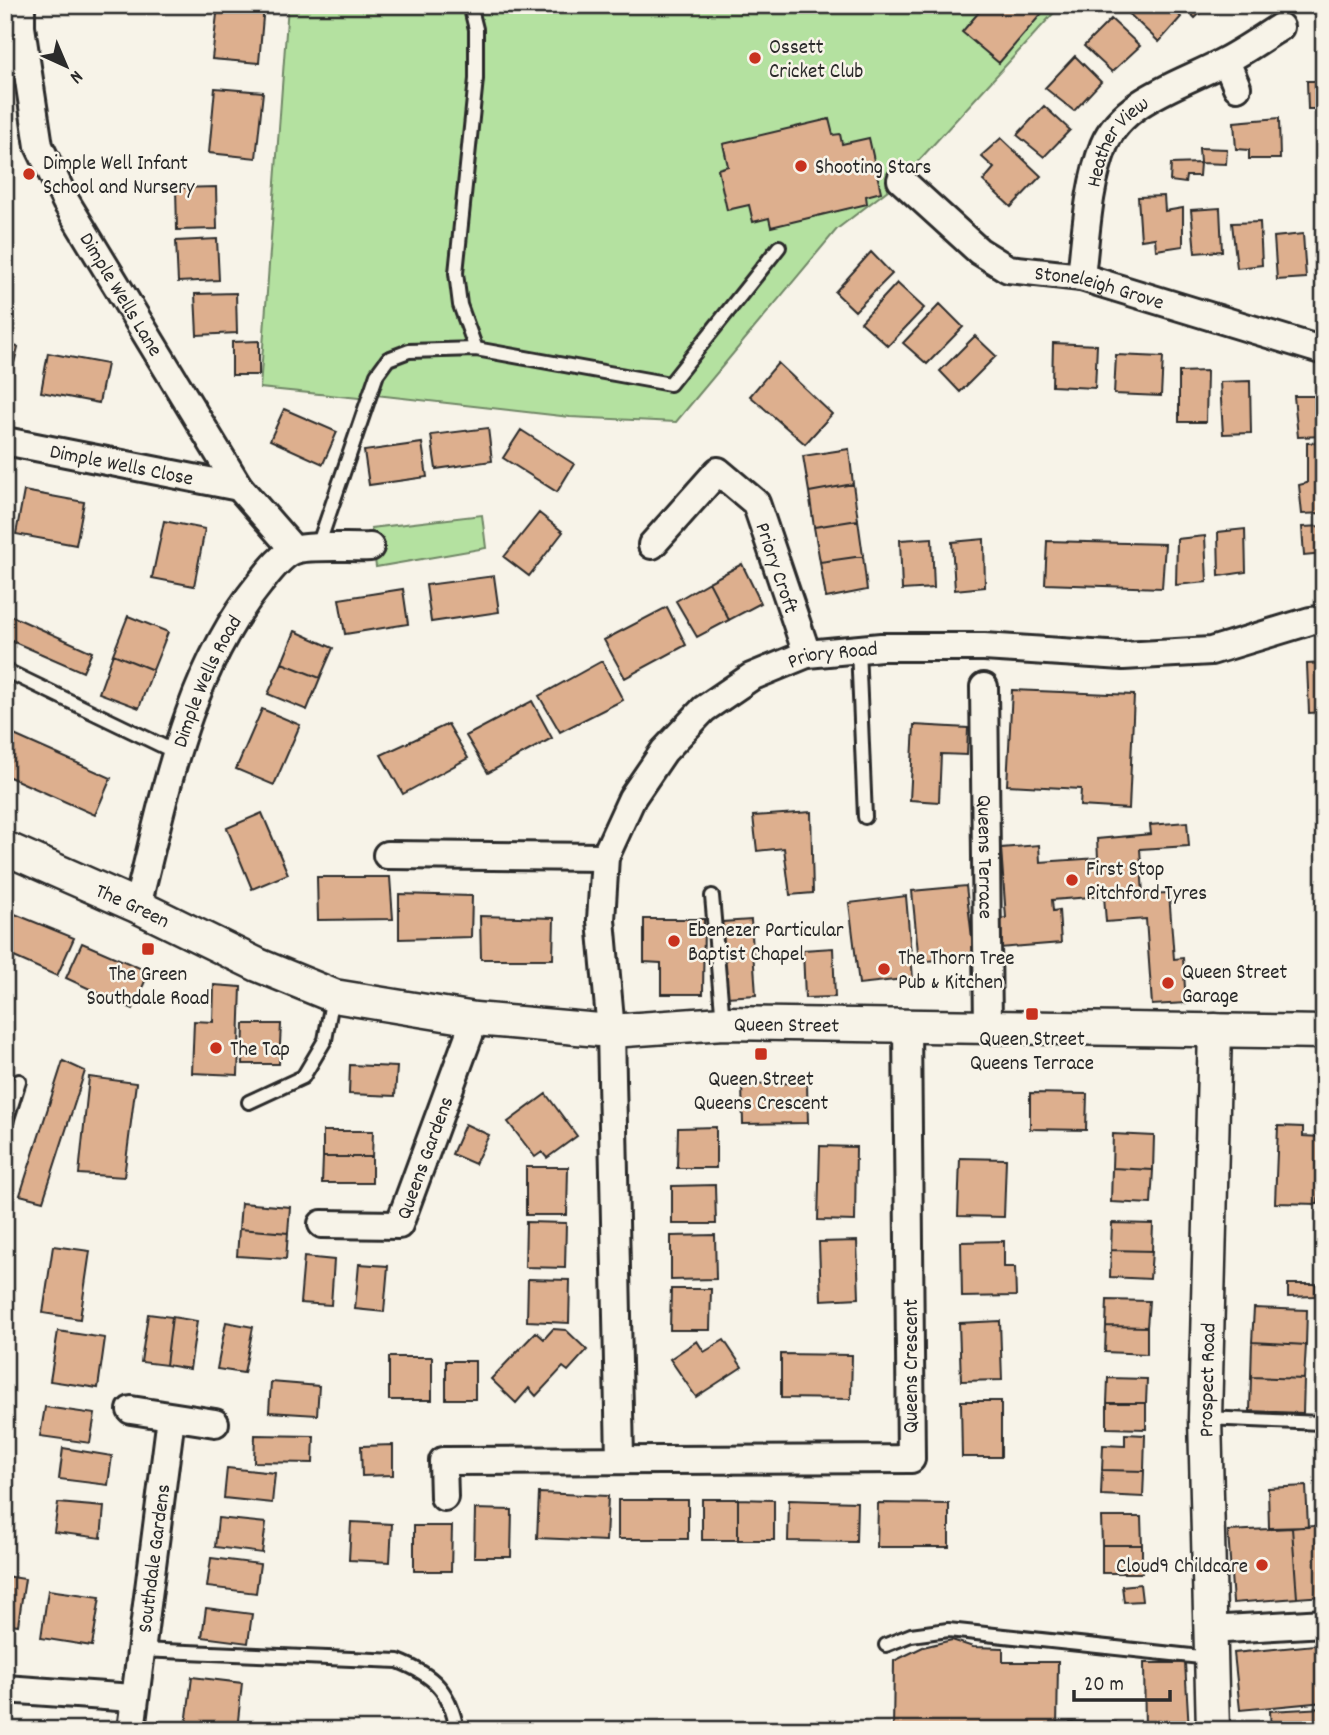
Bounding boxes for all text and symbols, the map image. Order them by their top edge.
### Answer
north arrow [32,32,102,102]
place label: Ossett Cricket Club [769,34,863,88]
marker: Ossett Cricket Club [747,50,763,66]
text: N [63,63,88,89]
street label: Heather View [1080,90,1156,190]
place label: Dimple Well Infant School and Nursery [43,150,195,204]
place label: Shooting Stars [815,154,931,184]
marker: Shooting Stars [793,158,809,174]
marker: Dimple Well Infant School and Nursery [21,166,37,182]
street label: Dimple Wells Lane [70,228,168,363]
street label: Stoneleigh Grove [1033,260,1167,319]
street label: Dimple Wells Close [47,438,196,496]
street label: Priory Croft [746,519,804,618]
street label: Dimple Wells Road [167,610,251,752]
street label: Priory Road [784,635,879,678]
street label: Queens Terrace [967,795,999,919]
place label: First Stop Pitchford Tyres [1086,856,1207,910]
marker: First Stop Pitchford Tyres [1064,872,1080,888]
street label: The Green [90,878,174,938]
place label: Ebenezer Particular Baptist Chapel [688,917,844,971]
marker: Ebenezer Particular Baptist Chapel [666,933,682,949]
marker: The Green Southdale Road [140,941,156,957]
place label: The Thorn Tree Pub & Kitchen [898,945,1014,999]
place label: Queen Street Garage [1182,959,1288,1013]
place label: The Green Southdale Road [86,961,210,1015]
marker: The Thorn Tree Pub & Kitchen [876,961,892,977]
marker: Queen Street Garage [1160,975,1176,991]
marker: Queen Street Queens Terrace [1024,1006,1040,1022]
street label: Queen Street [733,1011,840,1043]
place label: Queen Street Queens Terrace [970,1026,1094,1080]
place label: The Tap [230,1036,290,1066]
marker: The Tap [208,1040,224,1056]
marker: Queen Street Queens Crescent [753,1046,769,1062]
place label: Queen Street Queens Crescent [694,1066,828,1120]
street label: Queens Gardens [390,1093,463,1224]
street label: Queens Crescent [898,1299,928,1433]
street label: Prospect Road [1193,1322,1225,1438]
street label: Southdale Gardens [132,1483,180,1635]
place label: Cloud9 Childcare [1116,1553,1248,1583]
marker: Cloud9 Childcare [1254,1557,1270,1573]
scale bar [1074,1658,1170,1702]
text: 20 m [1084,1671,1124,1701]

